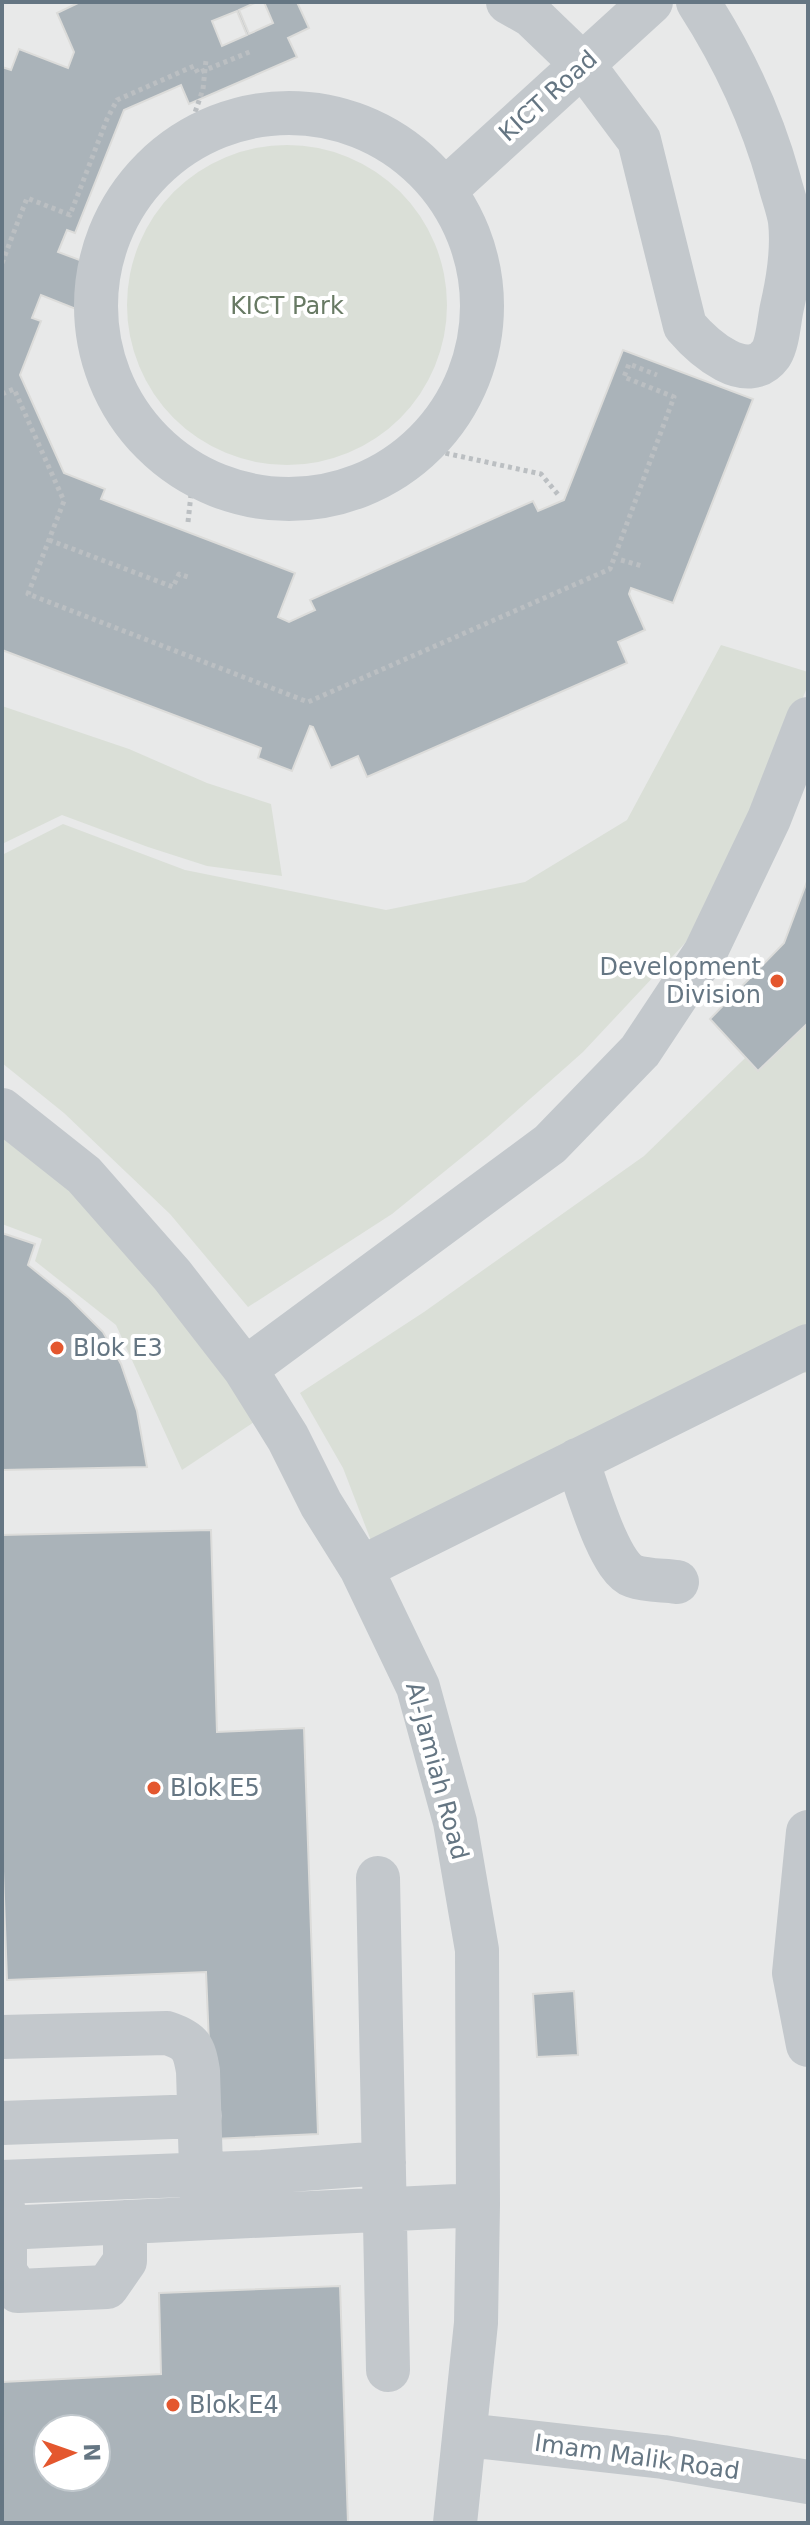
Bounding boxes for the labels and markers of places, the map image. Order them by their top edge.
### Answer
place label: Development Division [599,953,761,1009]
marker: Development Division [768,972,786,990]
place label: Blok E3 [73,1334,163,1362]
marker: Blok E3 [48,1339,66,1357]
place label: Blok E5 [170,1774,260,1802]
marker: Blok E5 [145,1779,163,1797]
place label: Blok E4 [189,2391,279,2419]
marker: Blok E4 [164,2396,182,2414]

